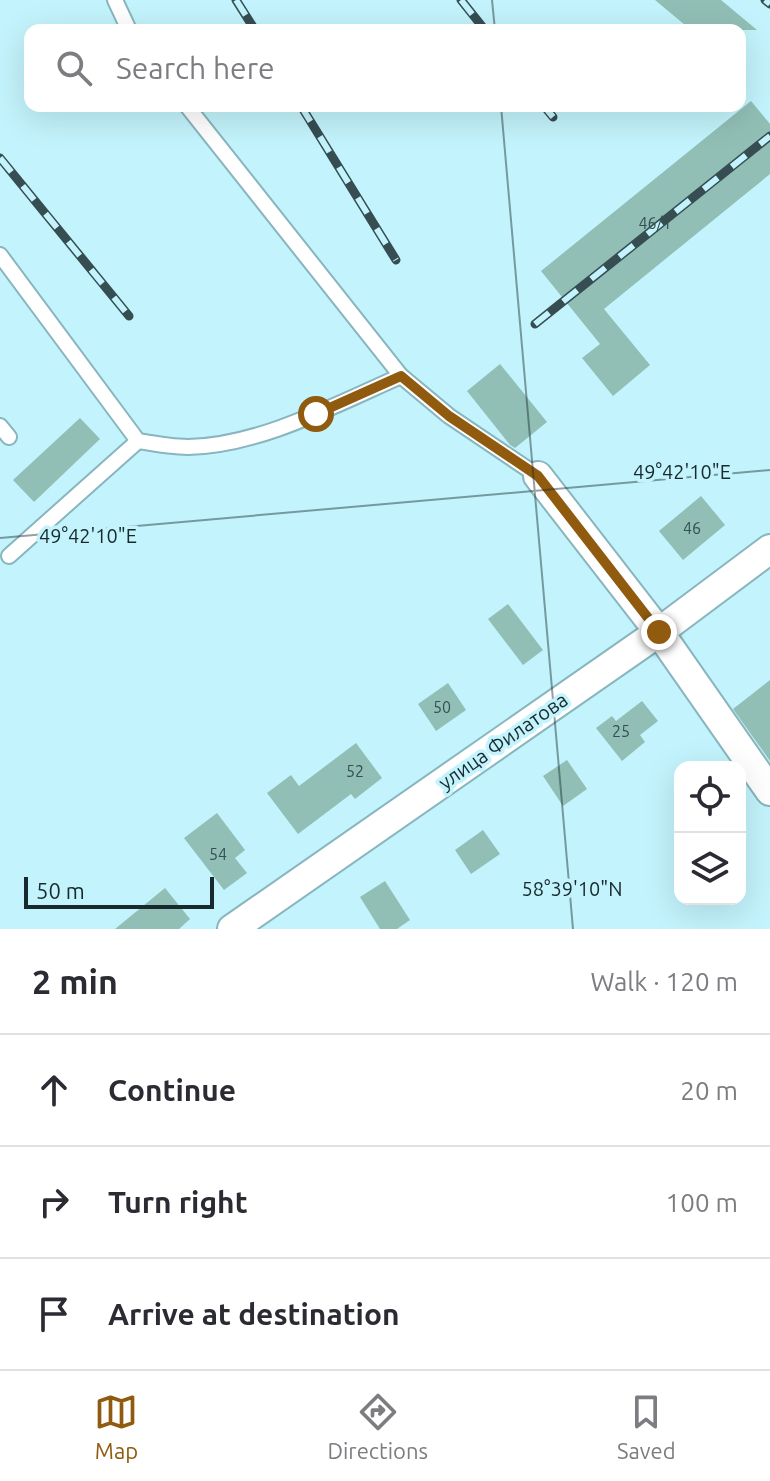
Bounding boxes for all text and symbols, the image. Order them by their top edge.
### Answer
search box [24,24,746,112]
icon: search [52,46,96,90]
text: Search here [116,51,275,85]
house number: 46/1 [639,214,671,232]
route start [298,396,334,432]
text: 49°42'10"E [633,460,731,483]
house number: 46 [683,519,701,537]
text: 49°42'10"E [39,524,137,547]
route end [641,614,677,650]
street label: улица Филатова [434,688,572,794]
house number: 50 [433,698,451,716]
house number: 25 [612,722,630,740]
map controls [674,761,746,905]
button: locate [674,761,746,833]
house number: 52 [346,762,364,780]
button: layers [674,833,746,905]
house number: 54 [209,845,227,863]
scale bar [24,873,214,909]
text: 58°39'10"N [521,877,623,900]
text: 50 m [36,878,85,903]
text: 2 min [32,962,118,1000]
text: Walk · 120 m [590,967,738,996]
icon: ahead [32,1068,76,1112]
text: Continue [108,1073,236,1107]
text: 20 m [680,1076,738,1105]
icon: right [32,1180,76,1224]
text: Turn right [108,1185,248,1219]
text: 100 m [666,1188,738,1217]
icon: arrive [32,1292,76,1336]
text: Arrive at destination [108,1297,400,1331]
tab: Map [94,1390,138,1463]
tab: Directions [327,1390,428,1463]
tab: Saved [617,1390,676,1463]

